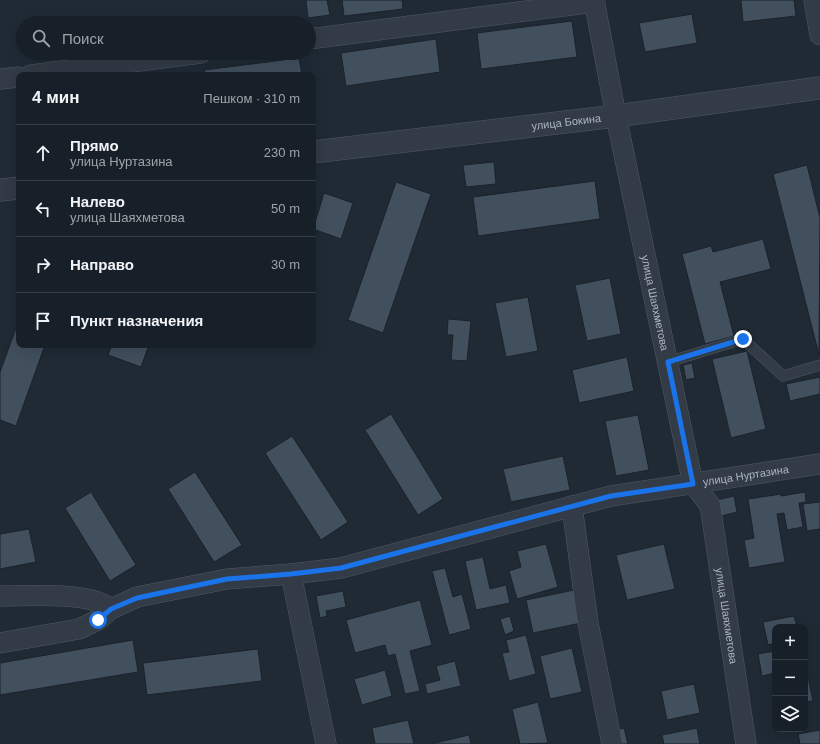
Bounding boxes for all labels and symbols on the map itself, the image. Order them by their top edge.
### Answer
street label: улица Бокина [531,112,602,132]
street label: улица Шаяхметова [639,254,671,353]
route end [734,330,752,348]
street label: улица Нуртазина [702,463,790,488]
street label: улица Шаяхметова [713,567,740,666]
route start [89,611,107,629]

